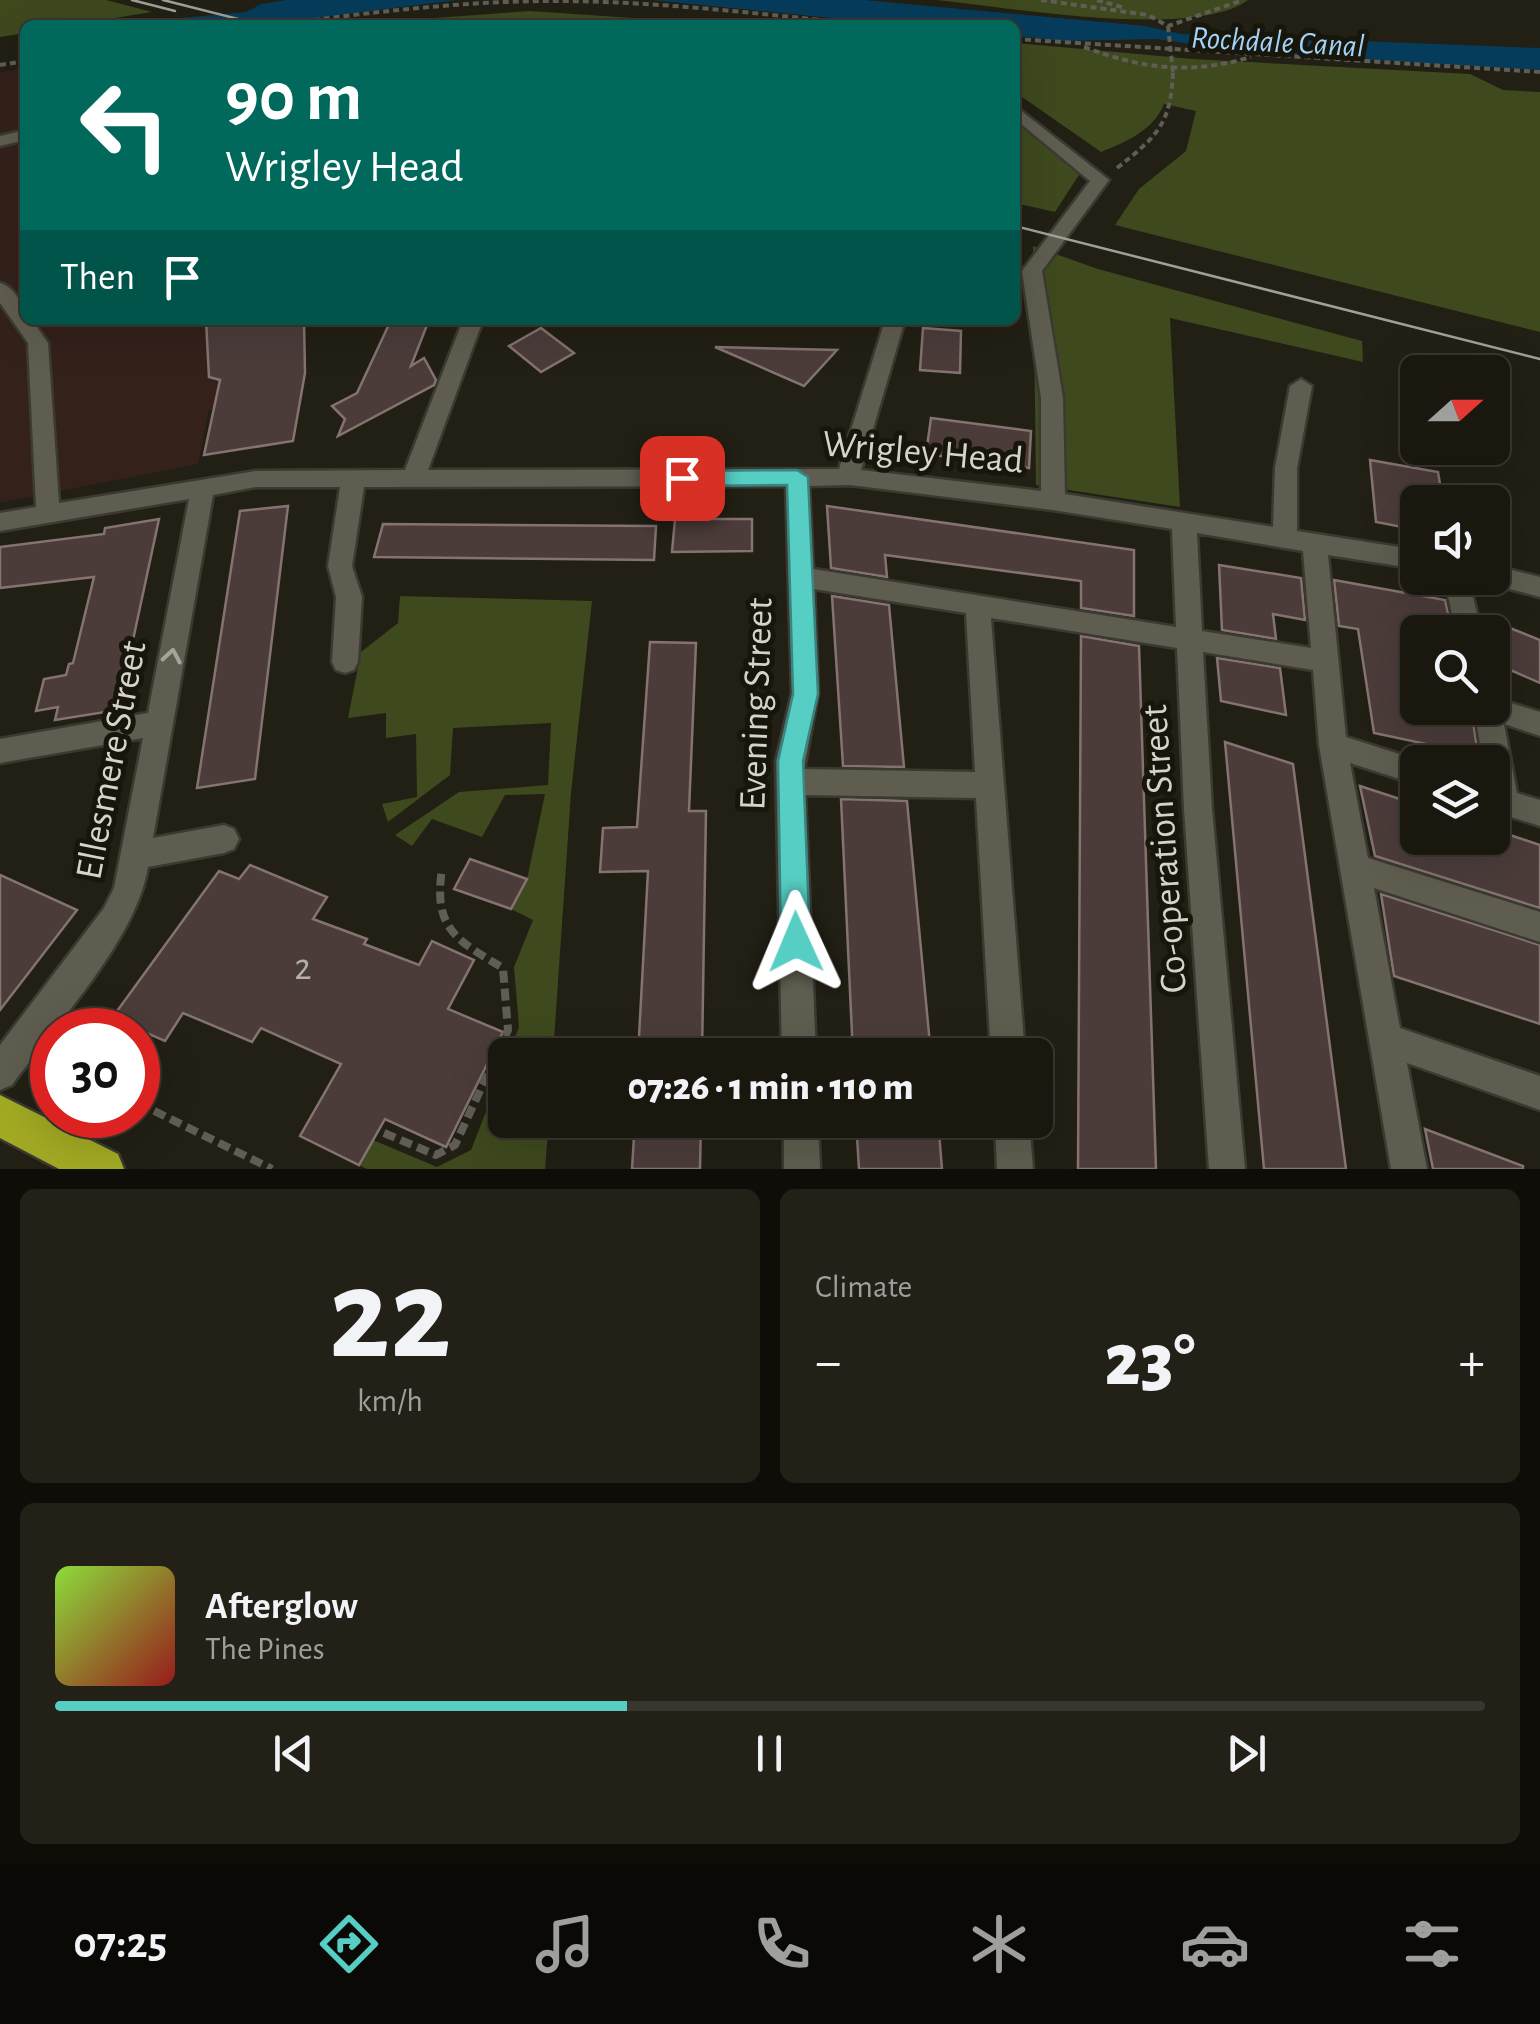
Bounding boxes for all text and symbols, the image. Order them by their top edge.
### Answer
water label: Rochdale Canal [1190,21,1366,63]
icon: left [60,60,190,190]
text: 90 m [225,63,362,133]
text: Wrigley Head [225,145,464,190]
icon: arrive [155,250,210,305]
text: Then [60,259,135,297]
north arrow [1400,355,1510,465]
map controls [1400,355,1510,855]
street label: Wrigley Head [821,425,1025,481]
pin [640,436,725,521]
icon: arrive [655,451,710,506]
button: sound [1400,485,1510,595]
street label: Evening Street [734,597,780,811]
button: search [1400,615,1510,725]
street label: Ellesmere Street [70,638,154,883]
one-way arrow [160,648,181,665]
street label: Co-operation Street [1136,703,1194,994]
button: layers [1400,745,1510,855]
position arrow [744,890,848,994]
house number: 2 [294,949,312,987]
speed limit sign: 30 [30,1008,160,1138]
text: 07:26 · 1 min · 110 m [627,1069,914,1107]
text: 22 [329,1252,451,1382]
text: Climate [815,1271,912,1303]
text: 23° [1105,1324,1195,1399]
text: − [815,1335,841,1390]
text: + [1459,1335,1485,1390]
text: km/h [357,1385,423,1417]
text: Afterglow [205,1588,358,1626]
text: The Pines [205,1633,325,1665]
icon: previous [266,1726,321,1781]
icon: pause [742,1726,797,1781]
icon: next [1219,1726,1274,1781]
icon: directions [314,1909,384,1979]
icon: music [530,1909,600,1979]
icon: phone [747,1909,817,1979]
icon: climate [964,1909,1034,1979]
icon: car [1180,1909,1250,1979]
icon: filters [1397,1909,1467,1979]
text: 07:25 [73,1921,167,1966]

